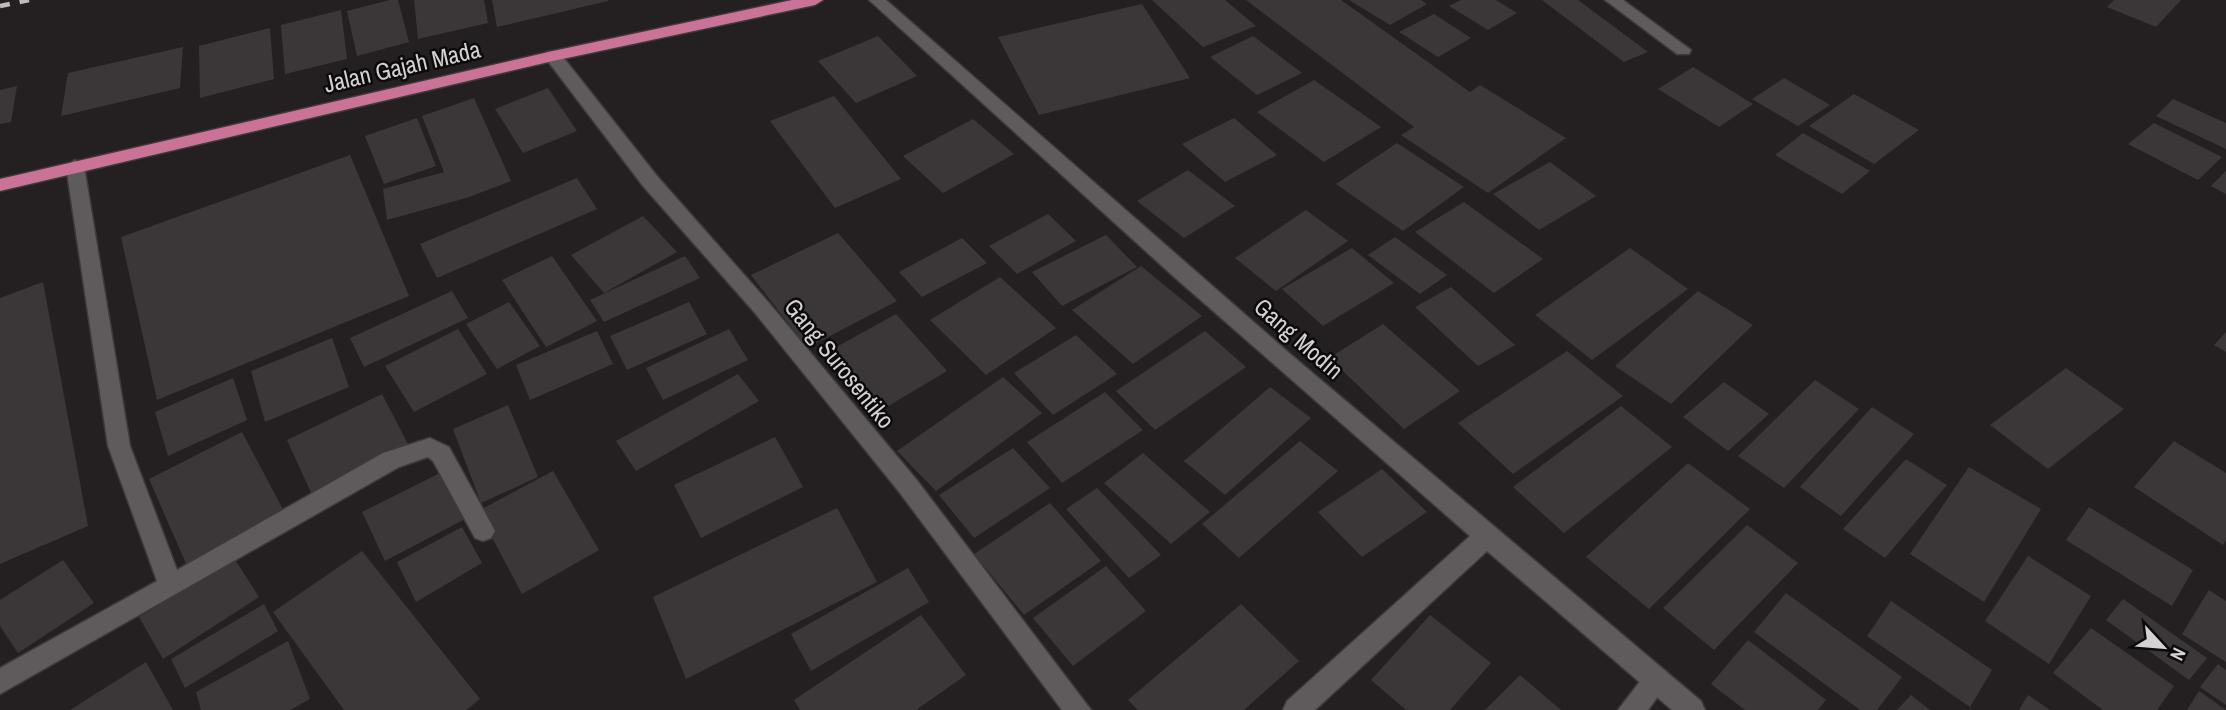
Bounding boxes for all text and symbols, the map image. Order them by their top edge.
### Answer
street label: Jalan Gajah Mada [321,32,483,100]
street label: Gang Modin [1248,290,1350,386]
street label: Gang Surosentiko [778,291,902,435]
north arrow [2128,612,2198,682]
text: N [2164,644,2192,665]

